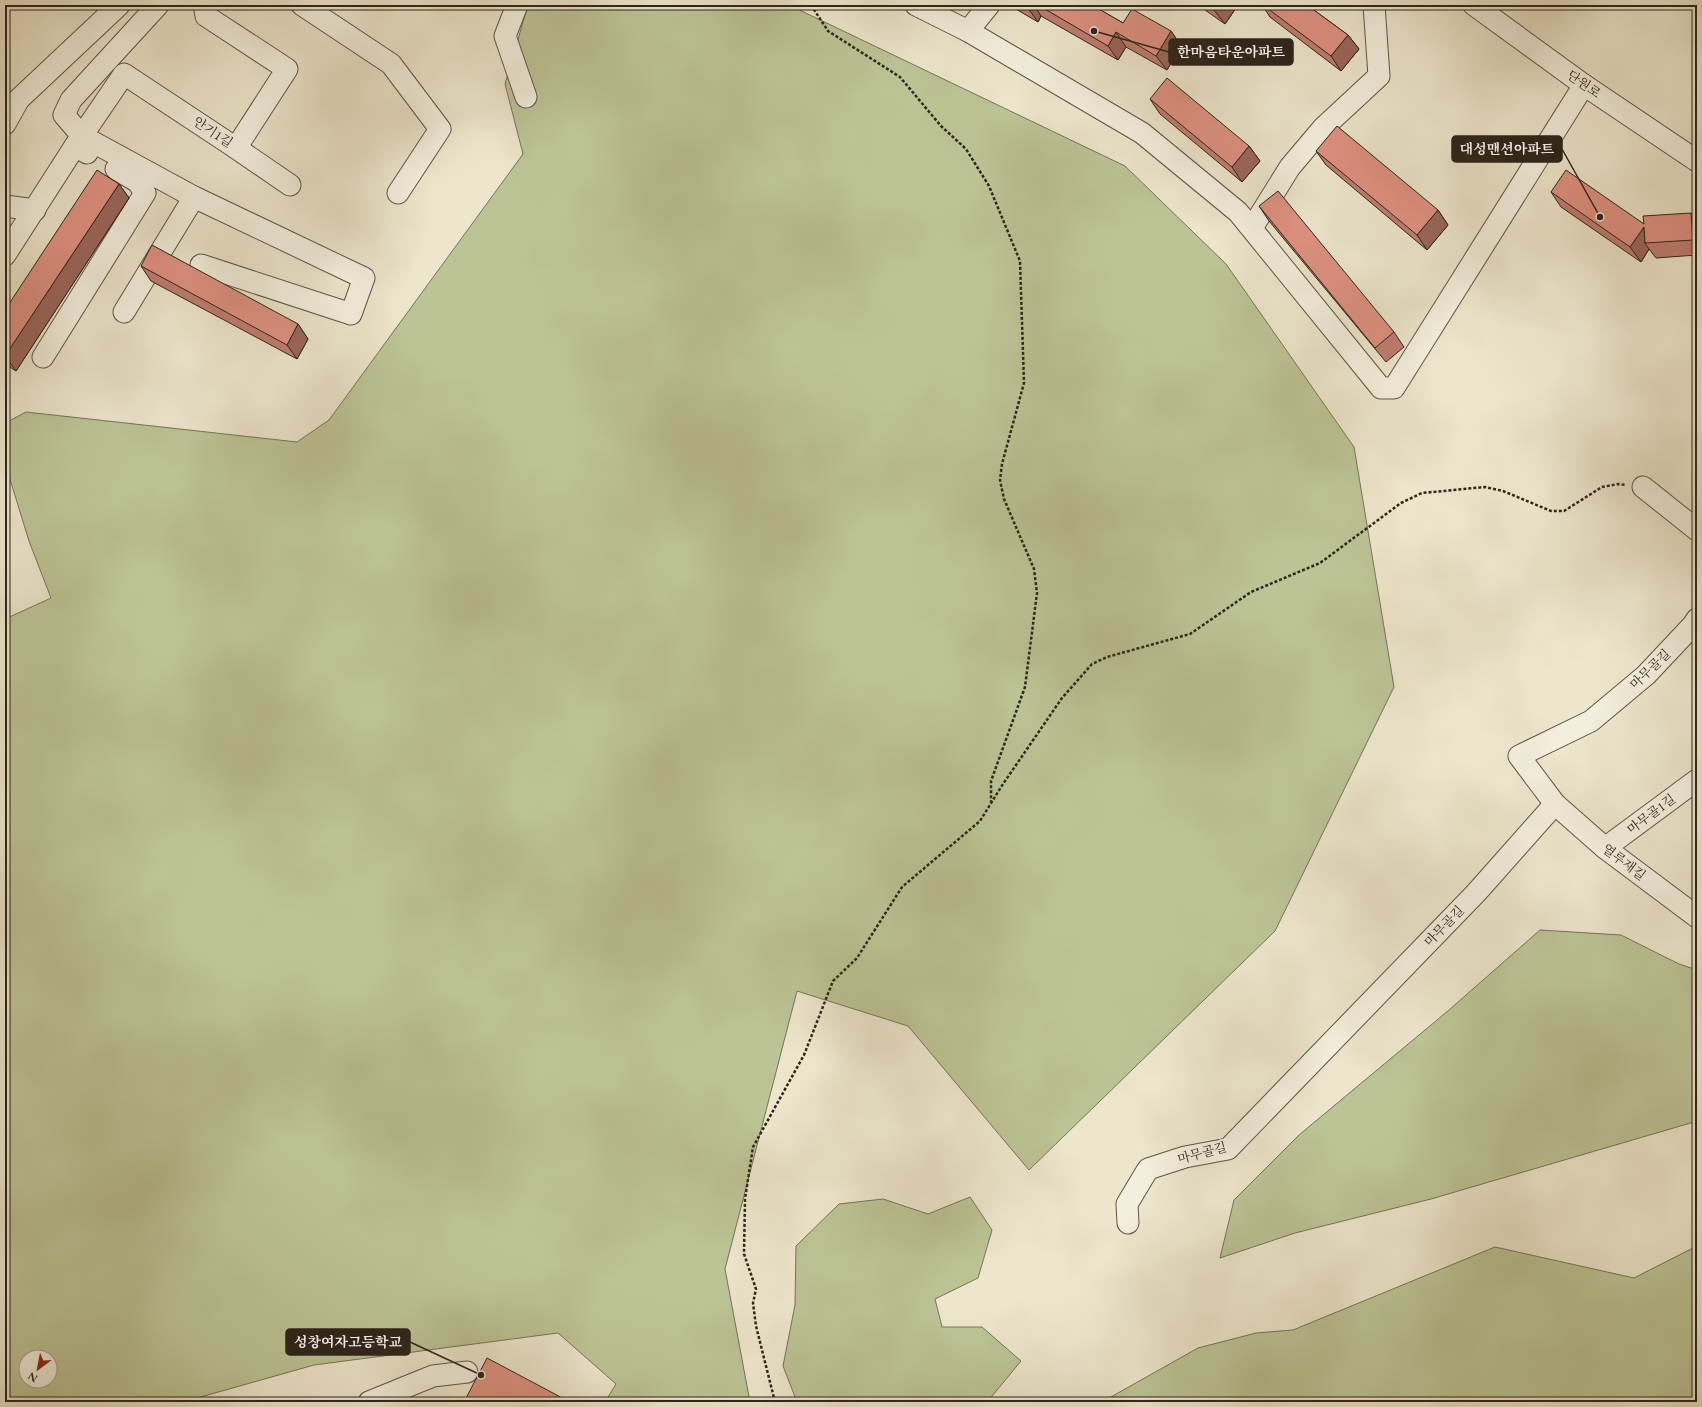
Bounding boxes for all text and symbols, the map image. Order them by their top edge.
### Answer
callout: 한마음타운아파트 [1169,39,1293,65]
text: 한마음타운아파트 [1177,43,1286,61]
street label: 단원로 [1564,66,1605,102]
street label: 안기1길 [190,113,236,151]
callout: 대성맨션아파트 [1452,136,1562,162]
text: 대성맨션아파트 [1460,140,1555,158]
street label: 마무골길 [1626,645,1674,693]
street label: 마무골1길 [1623,790,1679,838]
street label: 열루재길 [1599,840,1649,884]
street label: 마무골길 [1420,902,1468,950]
street label: 마무골길 [1176,1138,1228,1168]
callout: 성창여자고등학교 [286,1329,410,1355]
text: 성창여자고등학교 [294,1333,403,1351]
north arrow [18,1349,58,1389]
text: N [25,1369,40,1386]

